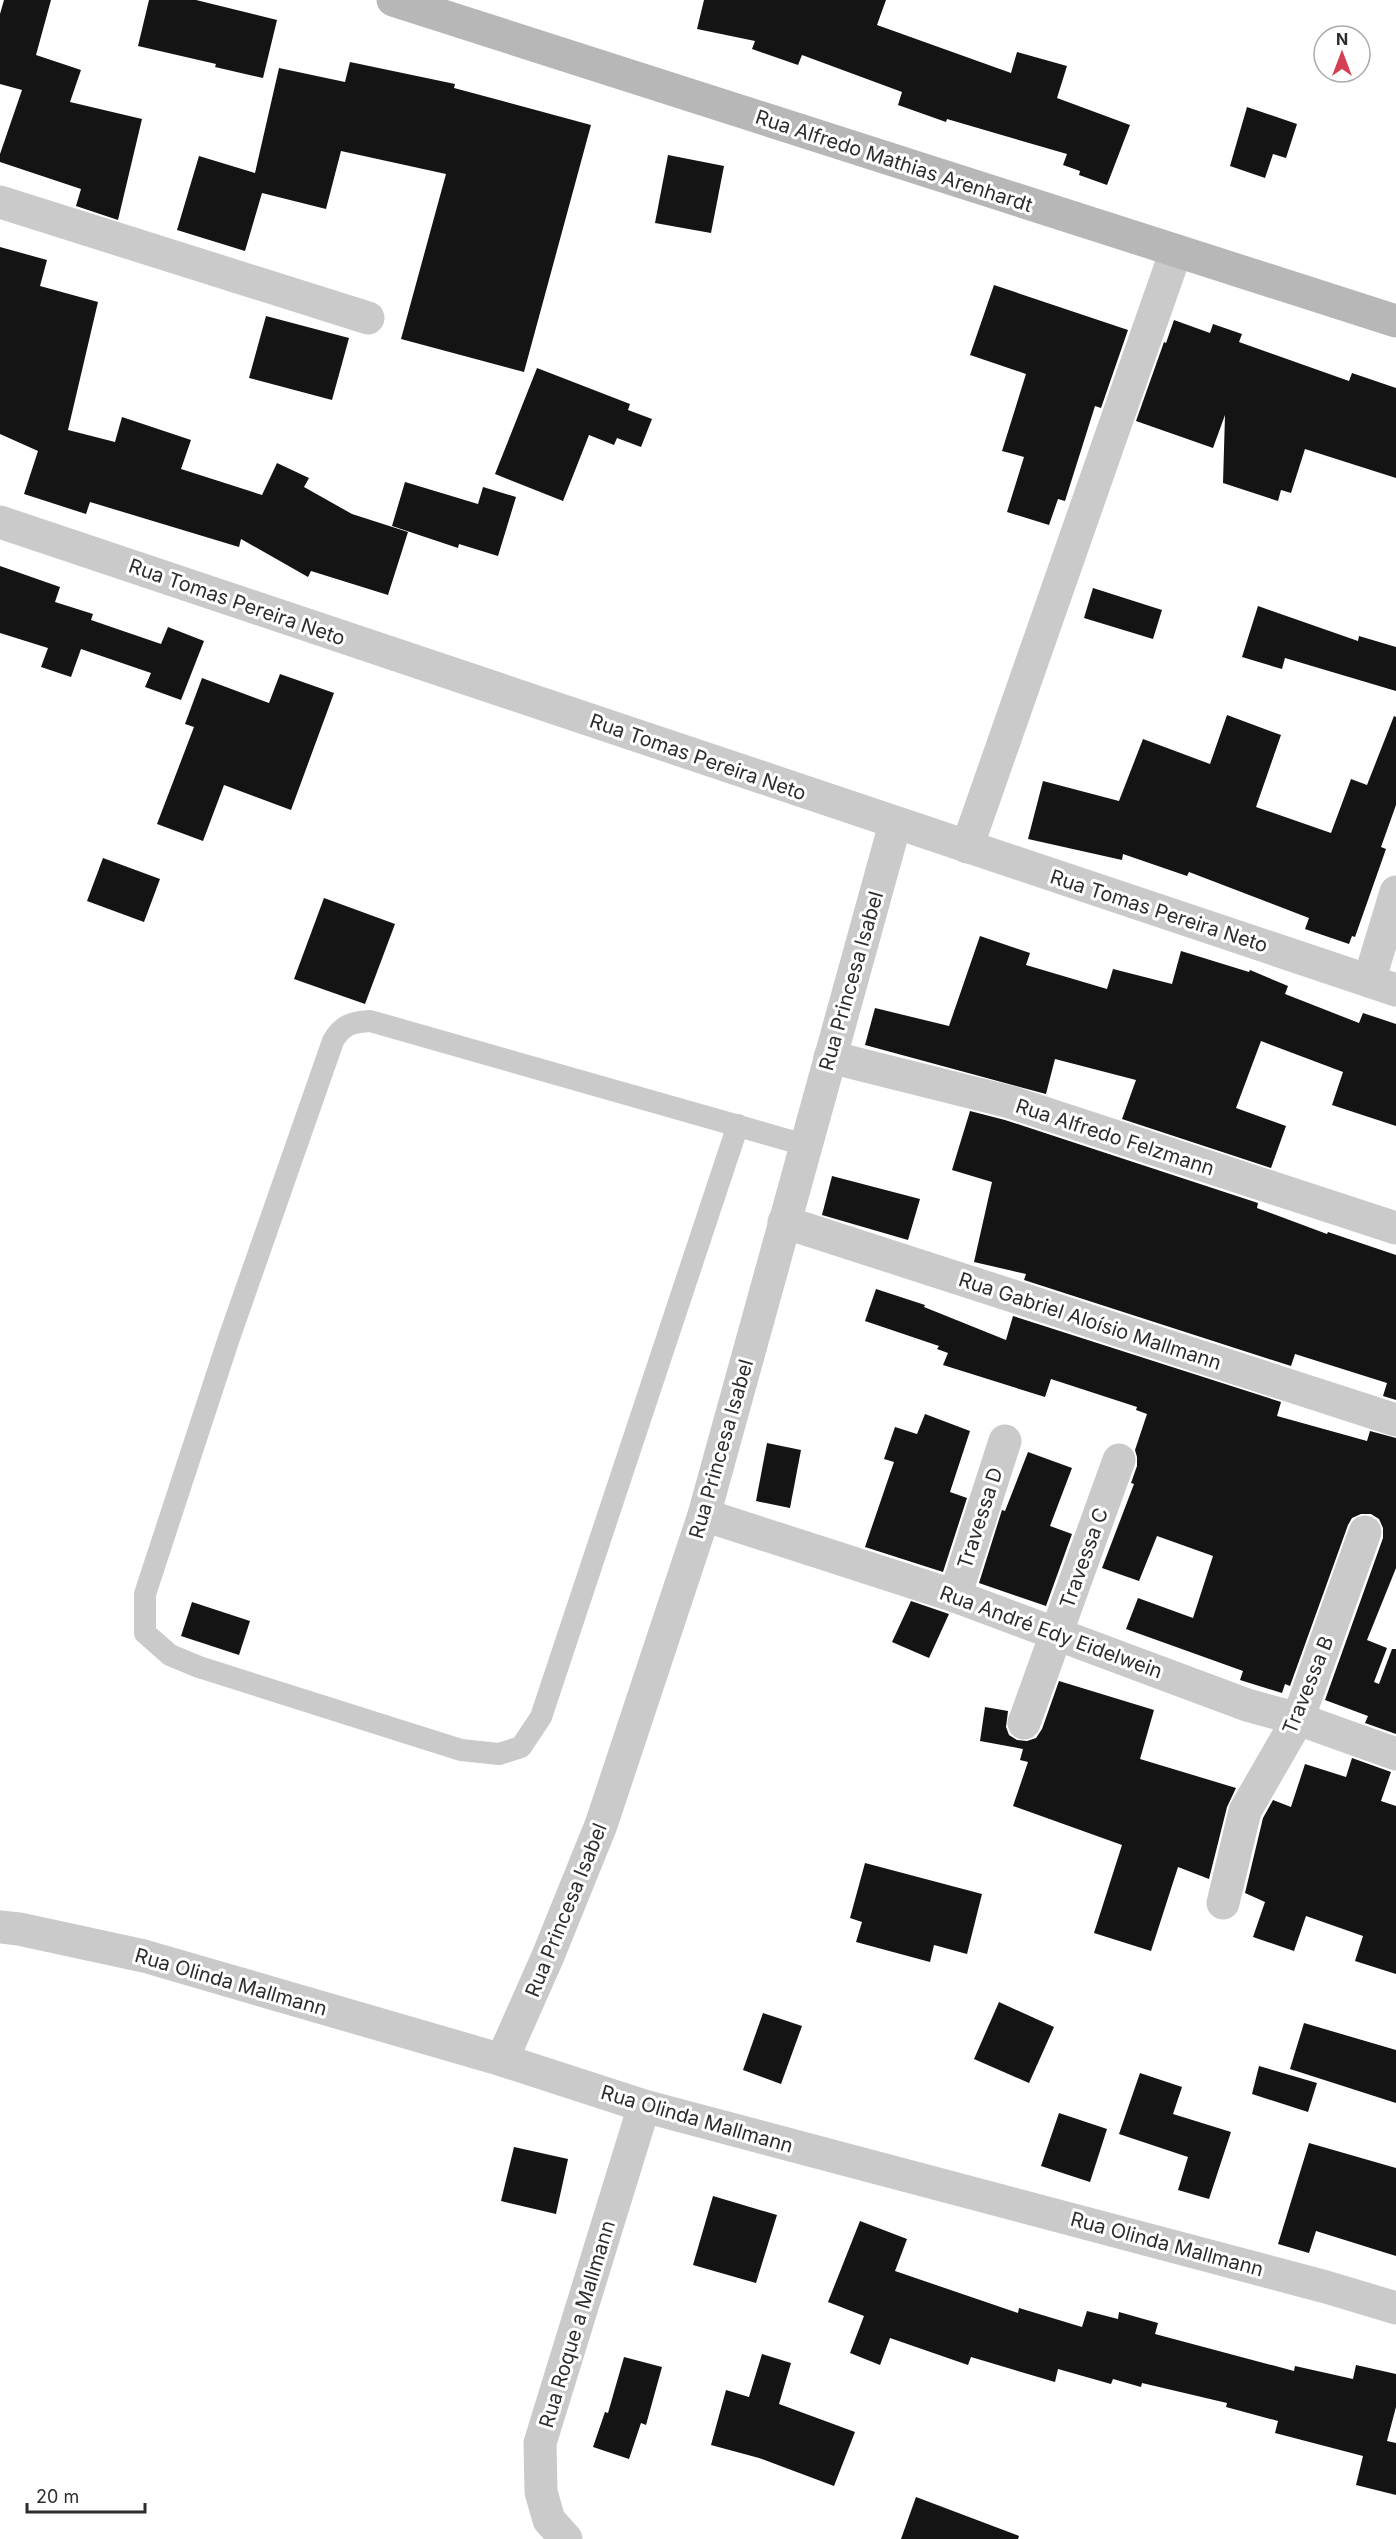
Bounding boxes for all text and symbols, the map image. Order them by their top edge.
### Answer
north arrow [1312,24,1372,84]
text: N [1336,29,1348,49]
street label: Rua Alfredo Mathias Arenhardt [752,105,1036,217]
street label: Rua Tomas Pereira Neto [126,554,348,650]
street label: Rua Tomas Pereira Neto [587,709,809,805]
street label: Rua Tomas Pereira Neto [1047,864,1271,958]
street label: Rua Princesa Isabel [814,889,888,1073]
street label: Rua Alfredo Felzmann [1013,1094,1217,1180]
street label: Rua Gabriel Aloísio Mallmann [956,1267,1224,1375]
street label: Rua Princesa Isabel [684,1357,758,1541]
street label: Travessa D [952,1464,1008,1572]
street label: Travessa C [1055,1504,1113,1612]
street label: Rua André Edy Eidelwein [936,1581,1166,1683]
street label: Travessa B [1277,1632,1339,1738]
street label: Rua Princesa Isabel [520,1820,612,2000]
street label: Rua Olinda Mallmann [132,1943,330,2021]
street label: Rua Olinda Mallmann [598,2080,796,2158]
street label: Rua Olinda Mallmann [1068,2207,1266,2281]
street label: Rua Roque a Mallmann [534,2217,620,2431]
scale bar [27,2476,146,2514]
text: 20 m [36,2486,79,2507]

